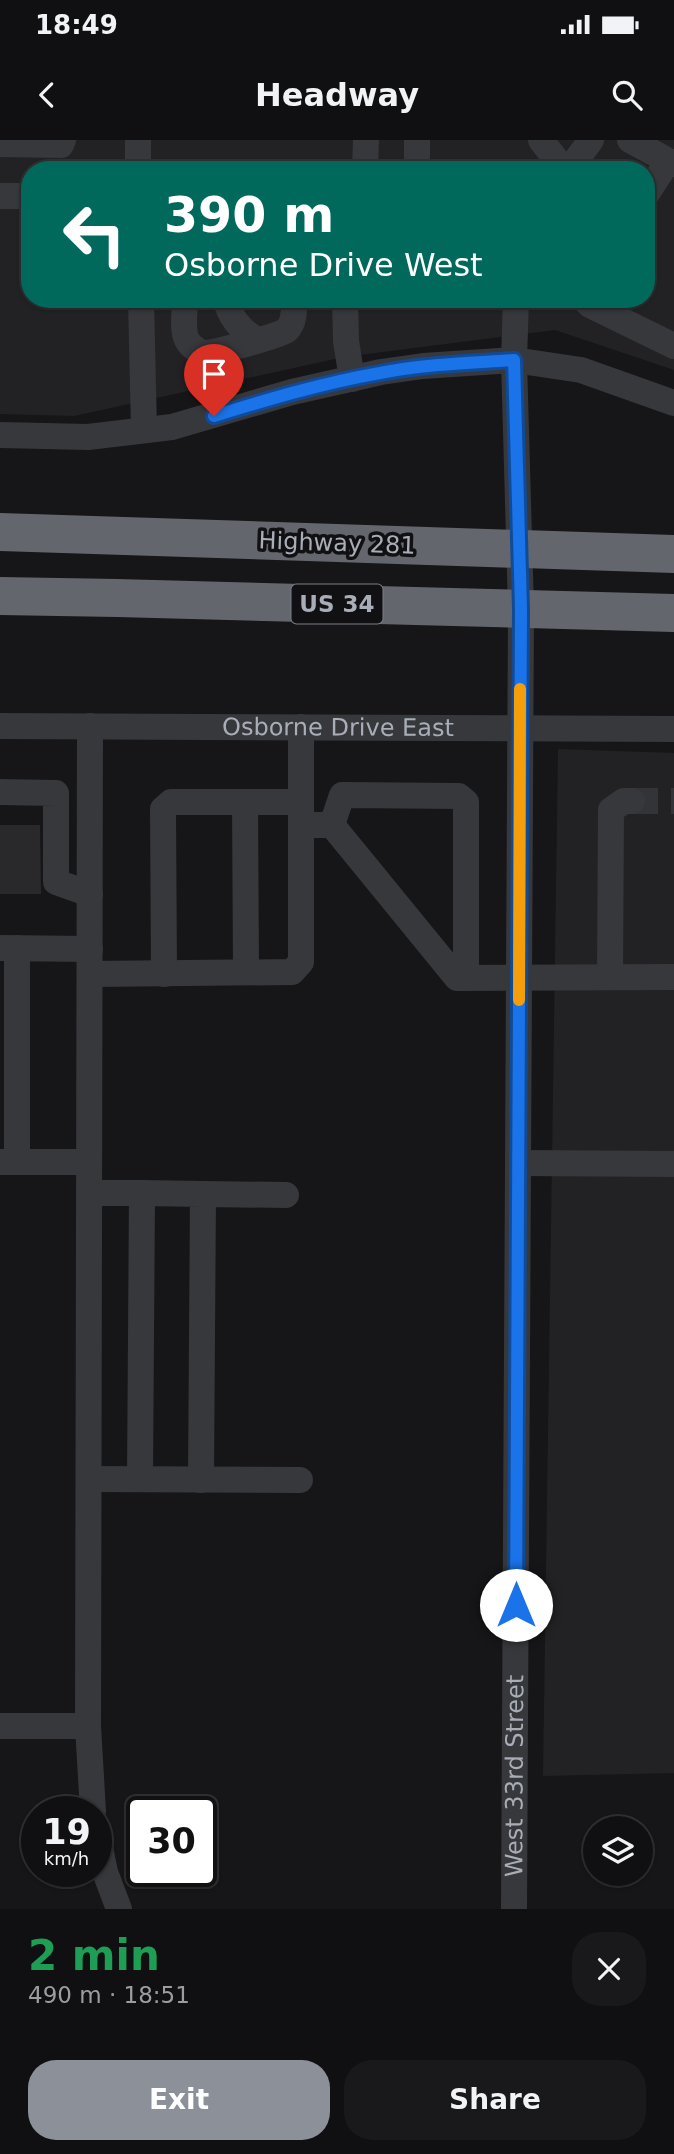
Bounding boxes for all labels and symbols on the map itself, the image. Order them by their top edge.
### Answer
pin [184,344,244,416]
street label: Highway 281 [258,526,416,560]
road number: US 34 [292,585,382,624]
street label: Osborne Drive East [222,713,454,742]
position arrow [479,1568,553,1642]
street label: West 33rd Street [500,1675,529,1877]
speed limit sign: 30 [126,1796,217,1887]

